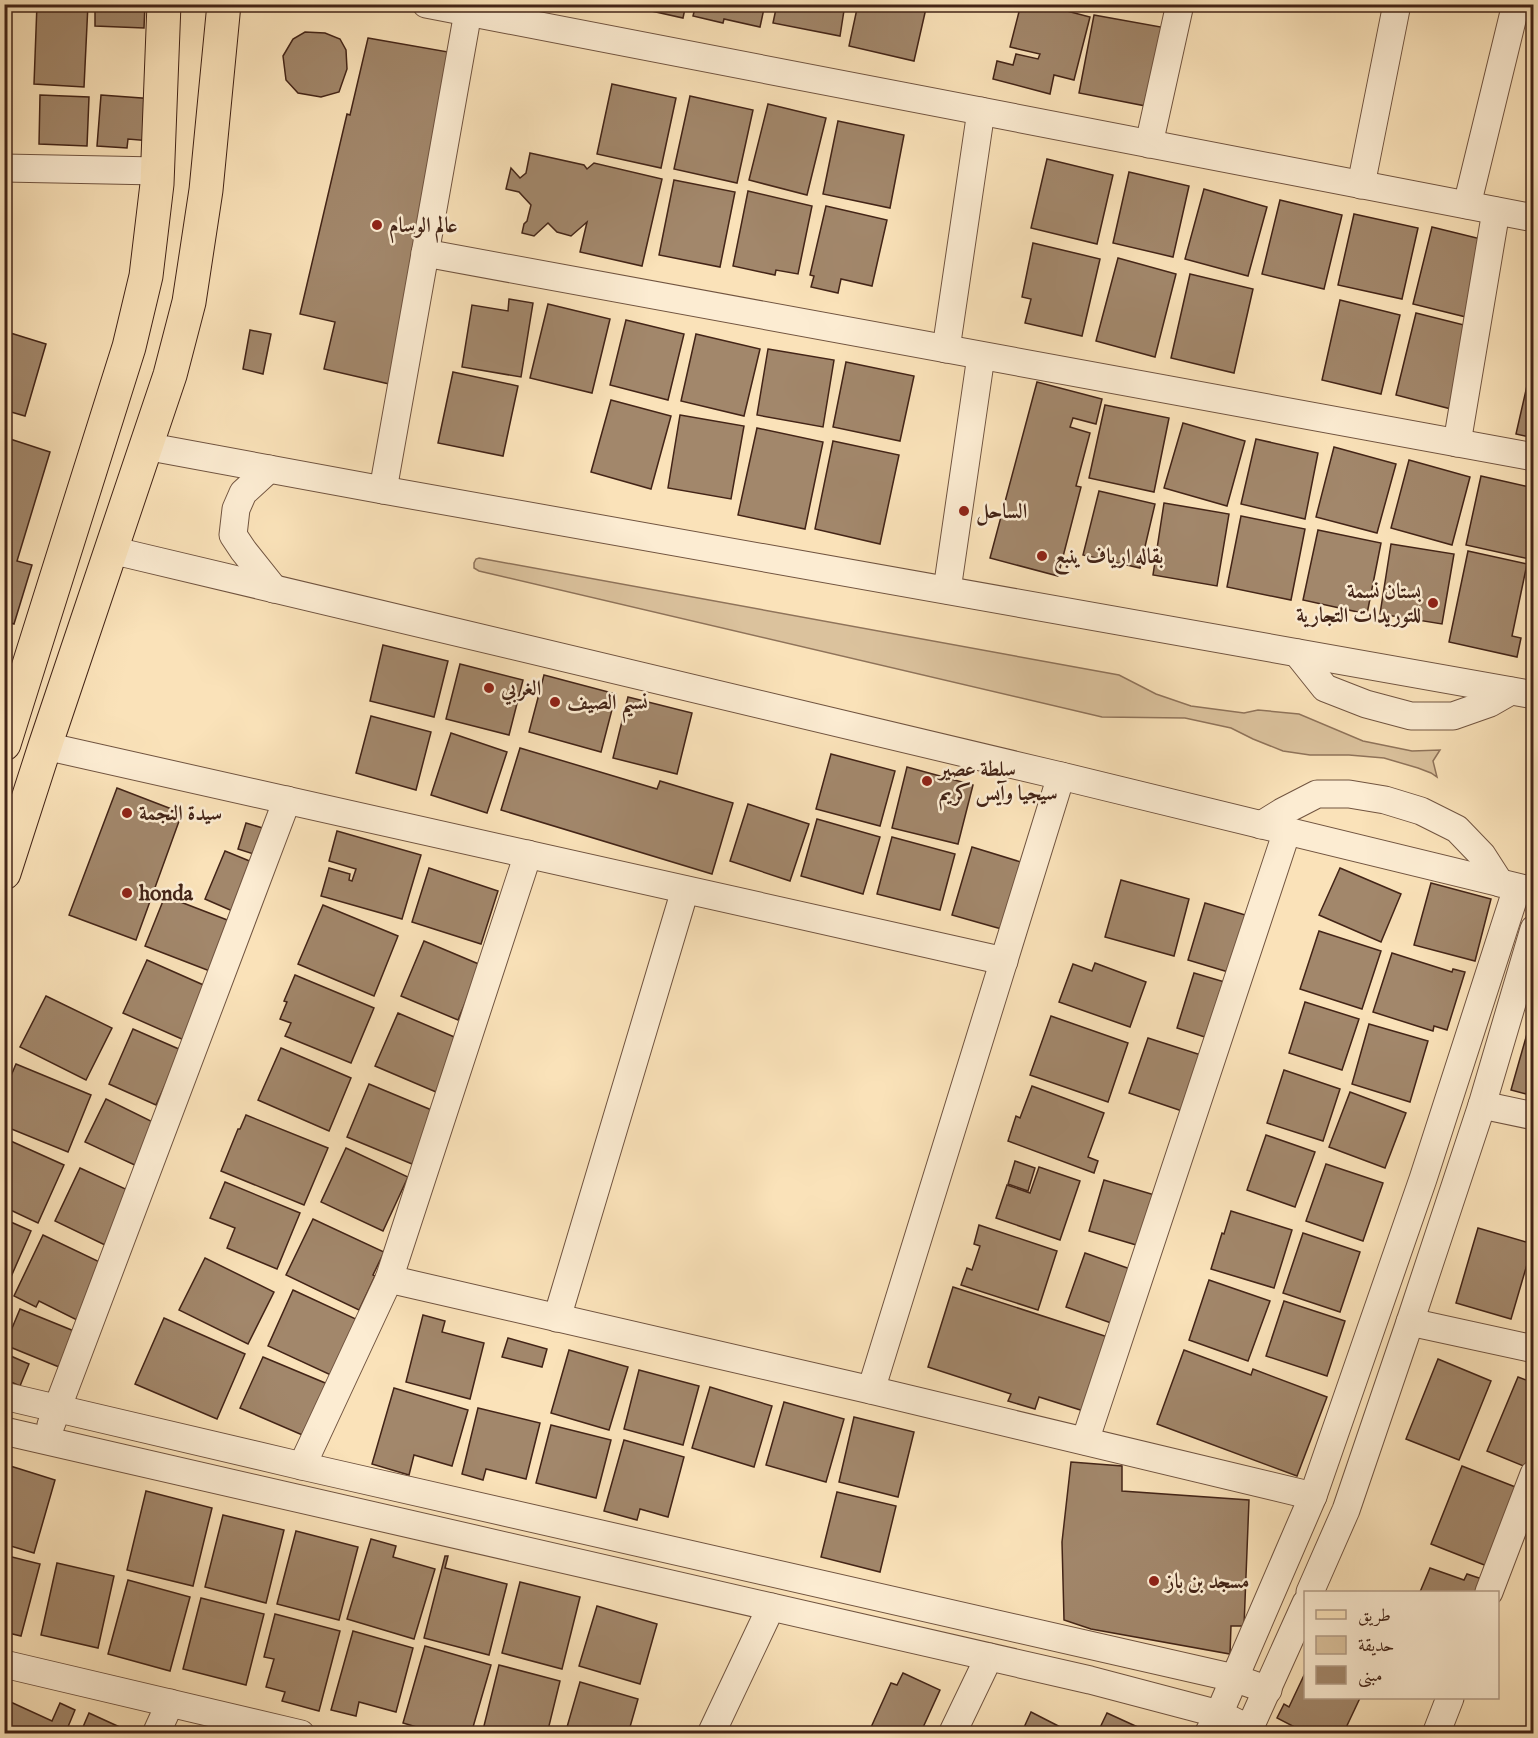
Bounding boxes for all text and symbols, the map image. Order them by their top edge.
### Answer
place label: عالم الوسام [389,213,458,244]
marker: عالم الوسام [370,218,384,232]
place label: الساحل [976,499,1027,526]
marker: الساحل [957,504,971,518]
place label: بقاله ارياف ينبع [1054,544,1163,575]
marker: بقاله ارياف ينبع [1035,549,1049,563]
place label: بستان نسمة للتوريدات التجارية [1296,579,1421,630]
marker: بستان نسمة للتوريدات التجارية [1426,596,1440,610]
place label: الغربي [500,676,541,706]
marker: الغربي [482,681,496,695]
place label: نسيم الصيف [567,690,648,723]
marker: نسيم الصيف [548,695,562,709]
place label: سلطة عصير سيجيا وآيس كريم [937,757,1058,811]
marker: سلطة عصير سيجيا وآيس كريم [920,774,934,788]
place label: سيدة النجمة [139,801,222,828]
marker: سيدة النجمة [120,806,134,820]
place label: honda [138,881,194,908]
marker: honda [120,886,134,900]
place label: مسجد بن باز [1164,1569,1249,1596]
marker: مسجد بن باز [1147,1574,1161,1588]
legend [1304,1591,1499,1699]
text: طريق [1358,1605,1391,1628]
text: حديقة [1358,1635,1394,1658]
text: مبنى [1358,1665,1383,1688]

